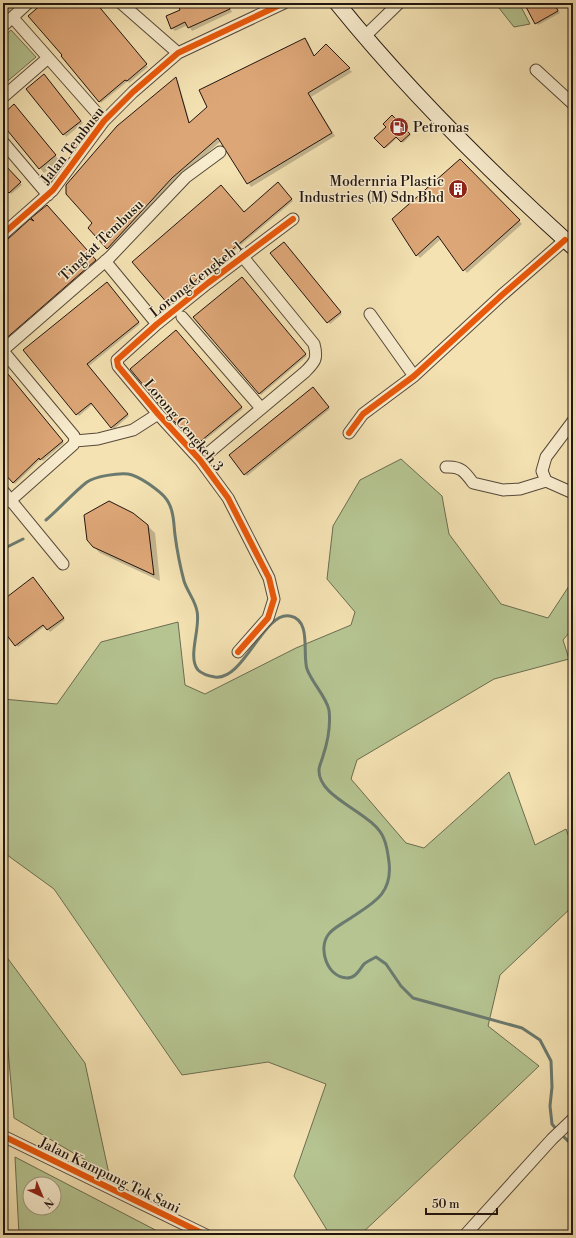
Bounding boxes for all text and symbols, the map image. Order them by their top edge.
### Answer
street label: Jalan Tembusu [36,103,109,189]
fuel station icon: Petronas [388,116,410,138]
place label: Petronas [413,119,469,137]
place label: Modernria Plastic Industries (M) Sdn Bhd [299,173,444,207]
building icon: Modernria Plastic Industries (M) Sdn Bhd [447,178,469,200]
street label: Tingkat Tembusu [56,196,148,286]
street label: Lorong Cengkeh 1 [146,238,247,322]
street label: Lorong Cengkeh 3 [139,376,227,476]
street label: Jalan Kampung Tok Sani [35,1133,183,1218]
north arrow [22,1176,62,1216]
scale bar [426,1190,497,1216]
text: N [40,1194,56,1211]
text: 50 m [432,1197,460,1212]

